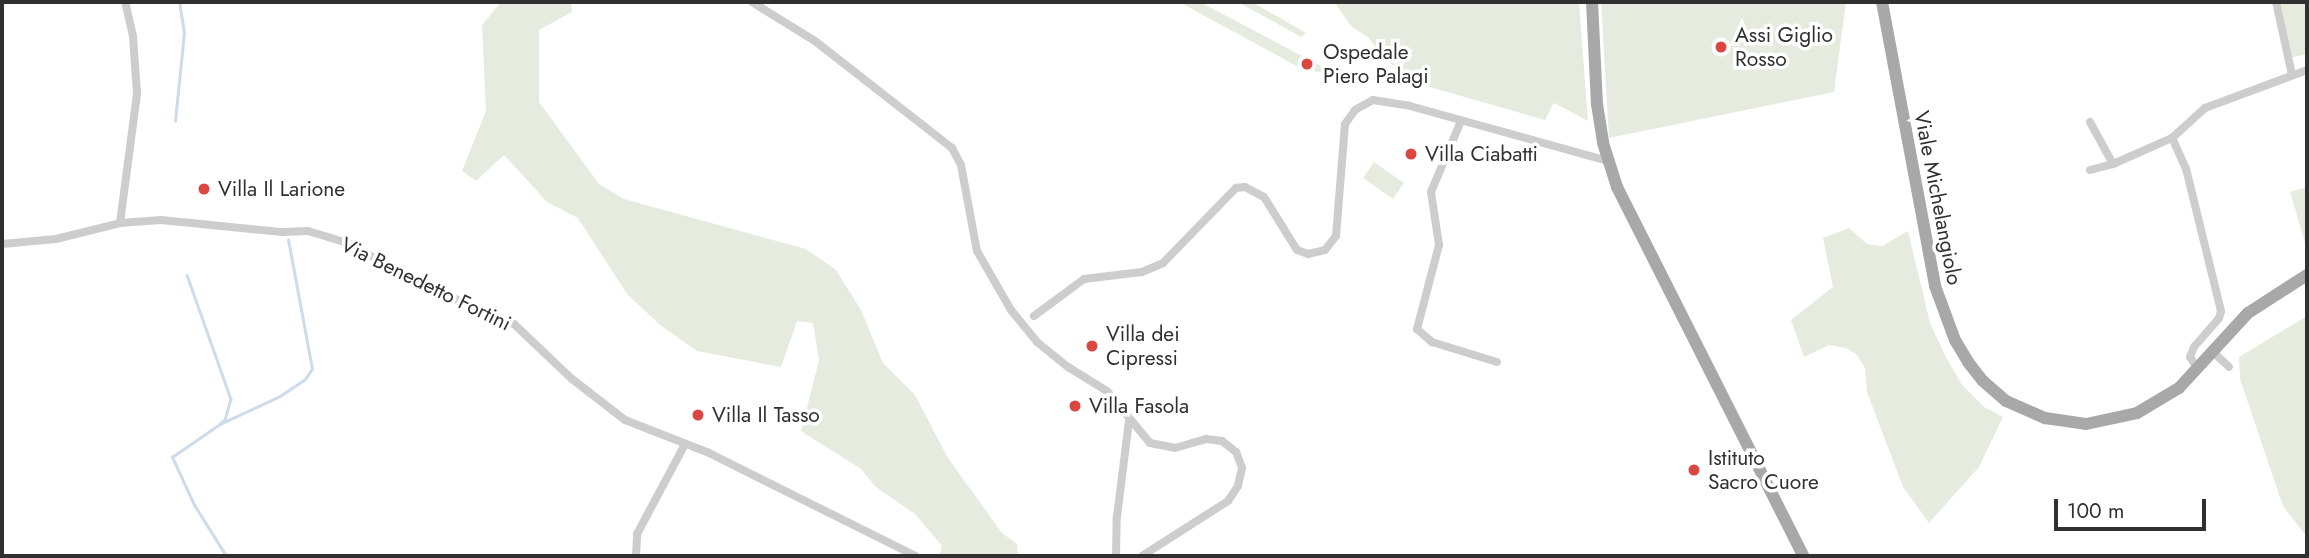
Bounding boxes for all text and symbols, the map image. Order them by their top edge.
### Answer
place label: Assi Giglio Rosso [1735,22,1833,72]
place label: Ospedale Piero Palagi [1323,39,1429,89]
marker: Assi Giglio Rosso [1713,39,1729,55]
marker: Ospedale Piero Palagi [1297,54,1317,74]
street label: Viale Michelangiolo [1909,109,1967,287]
place label: Villa Ciabatti [1425,141,1538,167]
marker: Villa Ciabatti [1403,146,1419,162]
place label: Villa Il Larione [218,176,345,202]
marker: Villa Il Larione [196,181,212,197]
street label: Via Benedetto Fortini [337,232,515,336]
place label: Villa dei Cipressi [1106,321,1180,371]
marker: Villa dei Cipressi [1084,338,1100,354]
place label: Villa Fasola [1089,393,1189,419]
marker: Villa Fasola [1067,398,1083,414]
place label: Villa Il Tasso [712,402,820,428]
marker: Villa Il Tasso [690,407,706,423]
place label: Istituto Sacro Cuore [1708,445,1819,495]
marker: Istituto Sacro Cuore [1686,462,1702,478]
scale bar [2057,484,2209,528]
text: 100 m [2067,496,2124,526]

